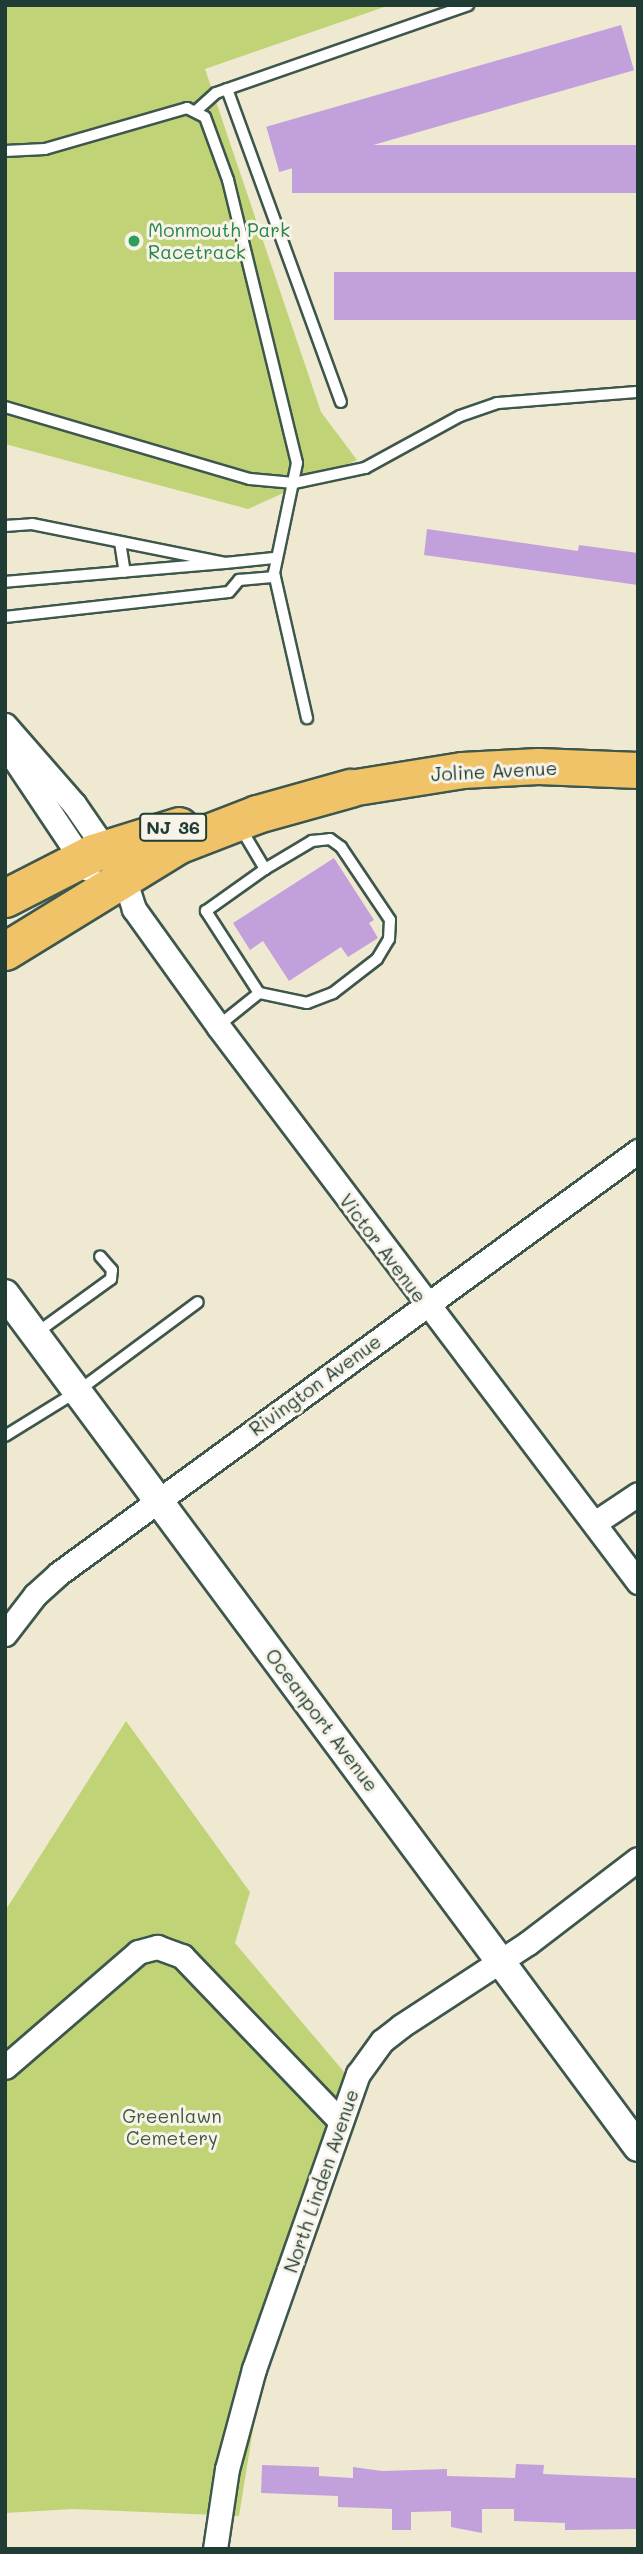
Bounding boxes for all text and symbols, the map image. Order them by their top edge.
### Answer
place label: Monmouth Park Racetrack [148,219,290,263]
marker: Monmouth Park Racetrack [126,233,142,249]
street label: Joline Avenue [430,756,558,786]
road number: NJ 36 [138,812,208,842]
street label: Victor Avenue [335,1189,431,1307]
street label: Rivington Avenue [245,1330,385,1440]
street label: Oceanport Avenue [261,1644,383,1796]
street label: North Linden Avenue [279,2086,363,2276]
park label: Greenlawn Cemetery [122,2105,222,2149]

